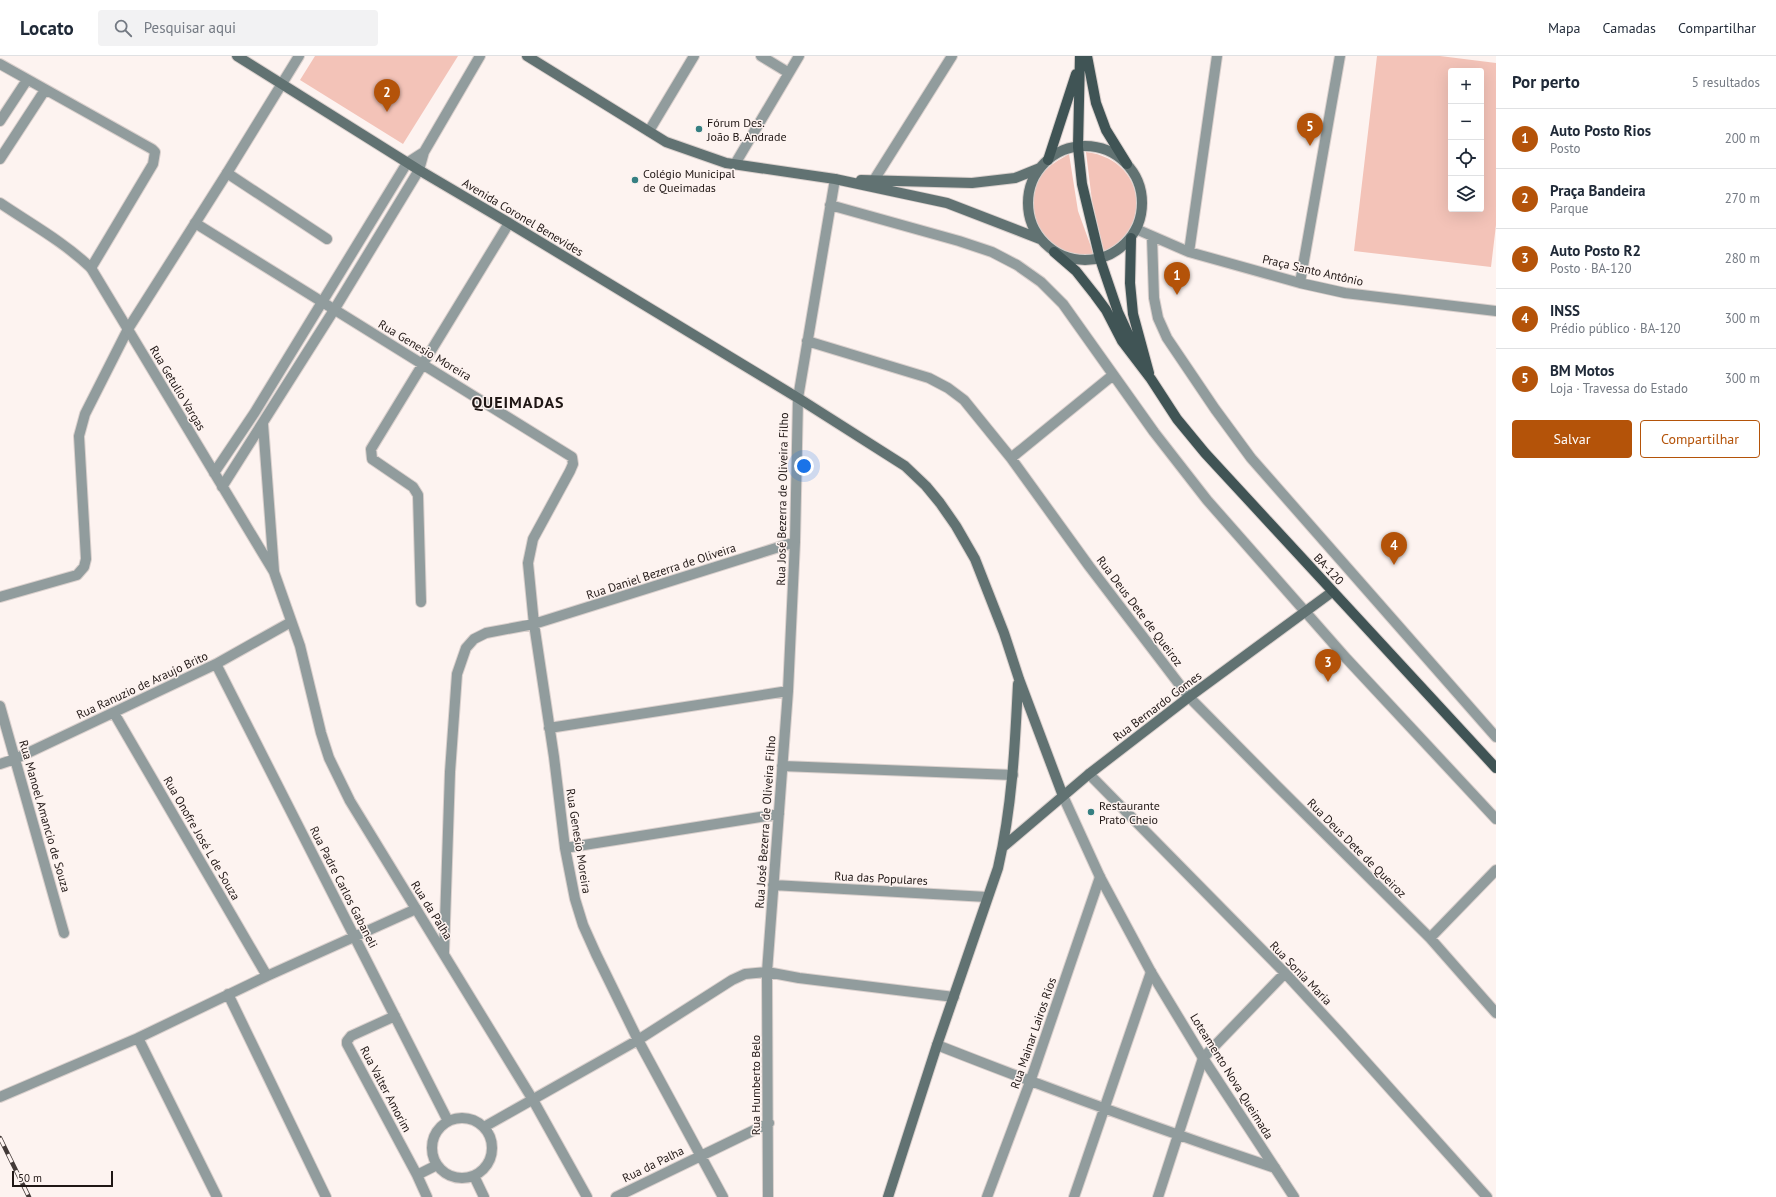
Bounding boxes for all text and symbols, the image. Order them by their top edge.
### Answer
search box [98,10,378,46]
text: Locato [20,16,74,40]
icon: search [112,17,134,39]
text: Pesquisar aqui [144,18,236,37]
text: Mapa [1548,19,1581,37]
text: Camadas [1603,19,1656,37]
text: Compartilhar [1678,19,1756,37]
map controls [1448,68,1484,212]
button: + [1448,68,1484,104]
text: Por perto [1512,71,1580,93]
text: 5 resultados [1692,74,1760,91]
pin: 2 [374,79,400,112]
button: − [1448,104,1484,140]
pin: 5 [1297,113,1323,146]
place label: Fórum Des. João B. Andrade [706,115,787,144]
text: Auto Posto Rios [1550,121,1651,140]
marker: Fórum Des. João B. Andrade [694,124,704,134]
text: 1 [1521,130,1529,147]
text: 200 m [1725,130,1760,147]
button: locate [1448,140,1484,176]
text: Posto [1550,140,1580,157]
place label: Colégio Municipal de Queimadas [643,166,735,195]
street label: Avenida Coronel Benevides [460,175,586,259]
marker: Colégio Municipal de Queimadas [630,175,640,185]
button: layers [1448,176,1484,212]
text: Praça Bandeira [1550,181,1646,200]
text: 2 [1521,190,1529,207]
text: 270 m [1725,190,1760,207]
text: Parque [1550,200,1588,217]
text: Auto Posto R2 [1550,241,1641,260]
text: 3 [1521,250,1529,267]
text: 280 m [1725,250,1760,267]
street label: Praça Santo Antônio [1261,251,1365,289]
text: Posto · BA-120 [1550,260,1632,277]
pin: 1 [1164,262,1190,295]
text: INSS [1550,301,1580,320]
text: 4 [1521,310,1529,327]
text: 300 m [1725,310,1760,327]
street label: Rua Genesio Moreira [376,316,474,384]
text: Prédio público · BA-120 [1550,320,1681,337]
street label: Rua Getulio Vargas [147,343,209,433]
text: BM Motos [1550,361,1614,380]
text: 5 [1521,370,1529,387]
text: 300 m [1725,370,1760,387]
text: Loja · Travessa do Estado [1550,380,1688,397]
district label: QUEIMADAS [471,392,565,412]
street label: Rua José Bezerra de Oliveira Filho [773,412,791,586]
button: Salvar [1512,420,1632,458]
button: Compartilhar [1640,420,1760,458]
your location [794,456,814,476]
pin: 4 [1381,532,1407,565]
street label: Rua Daniel Bezerra de Oliveira [584,540,738,602]
street label: BA-120 [1311,550,1348,588]
street label: Rua Deus Dete de Queiroz [1094,553,1186,669]
street label: Rua Ranuzio de Araujo Brito [74,648,210,722]
pin: 3 [1315,649,1341,682]
street label: Rua Bernardo Gomes [1110,668,1204,744]
street label: Rua José Bezerra de Oliveira Filho [751,735,779,909]
street label: Rua Manoel Amancio de Souza [16,738,74,894]
street label: Rua Onofre José L de Souza [160,773,244,903]
street label: Rua Genesio Moreira [563,787,595,895]
street label: Rua Deus Dete de Queiroz [1304,795,1410,901]
place label: Restaurante Prato Cheio [1099,798,1160,827]
marker: Restaurante Prato Cheio [1086,807,1096,817]
street label: Rua Padre Carlos Gabaneli [307,824,381,950]
street label: Rua das Populares [834,868,928,888]
street label: Rua da Palha [408,878,456,942]
street label: Rua Sonia Maria [1267,938,1335,1008]
street label: Rua Mainar Lairos Rios [1007,975,1059,1091]
street label: Loteamento Nova Queimada [1187,1010,1277,1142]
street label: Rua Humberto Belo [748,1035,763,1135]
street label: Rua Valter Amorim [357,1043,415,1135]
street label: Rua da Palha [620,1143,686,1185]
scale bar [12,1169,113,1188]
text: 50 m [18,1171,42,1185]

